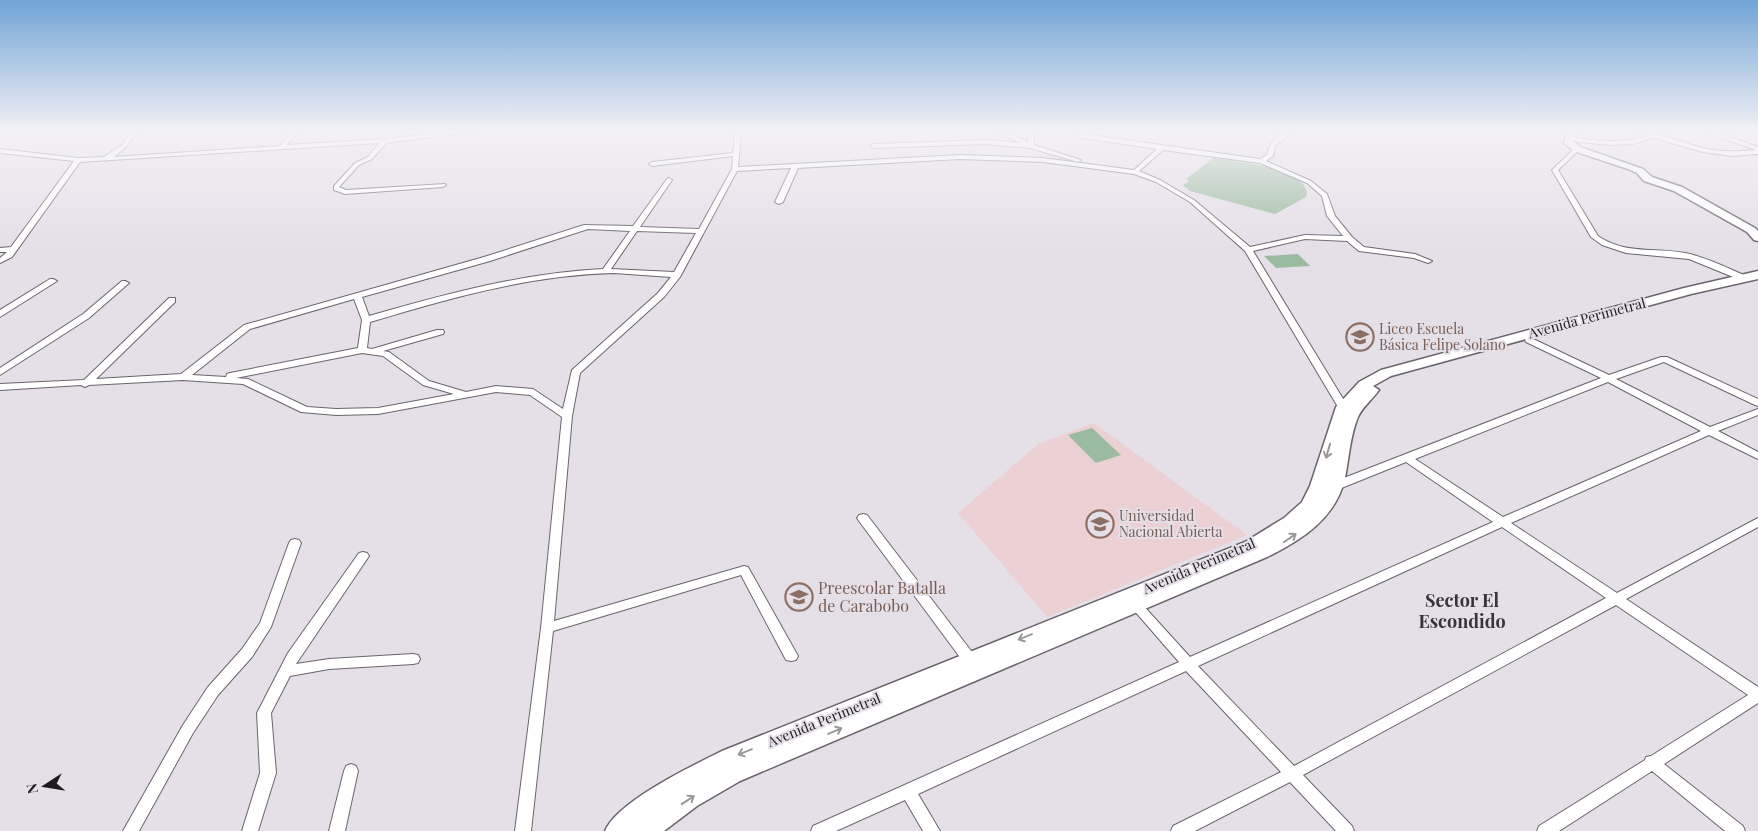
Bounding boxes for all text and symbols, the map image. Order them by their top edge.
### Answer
street label: Avenida Perimetral [1525,293,1648,343]
place label: Liceo Escuela Básica Felipe Solano [1379,319,1506,354]
school or university icon: Liceo Escuela Básica Felipe Solano [1345,322,1375,352]
one-way arrow [1323,442,1333,458]
place label: Universidad Nacional Abierta [1119,506,1223,541]
school or university icon: Universidad Nacional Abierta [1085,509,1115,539]
street label: Avenida Perimetral [1139,533,1258,598]
one-way arrow [1283,533,1297,543]
place label: Preescolar Batalla de Carabobo [818,577,946,616]
school or university icon: Preescolar Batalla de Carabobo [784,582,814,612]
district label: Sector El Escondido [1418,588,1506,633]
one-way arrow [1018,633,1033,643]
street label: Avenida Perimetral [763,688,883,751]
one-way arrow [827,726,842,736]
one-way arrow [738,747,753,757]
north arrow [20,761,70,811]
text: N [21,782,42,796]
one-way arrow [680,795,694,805]

